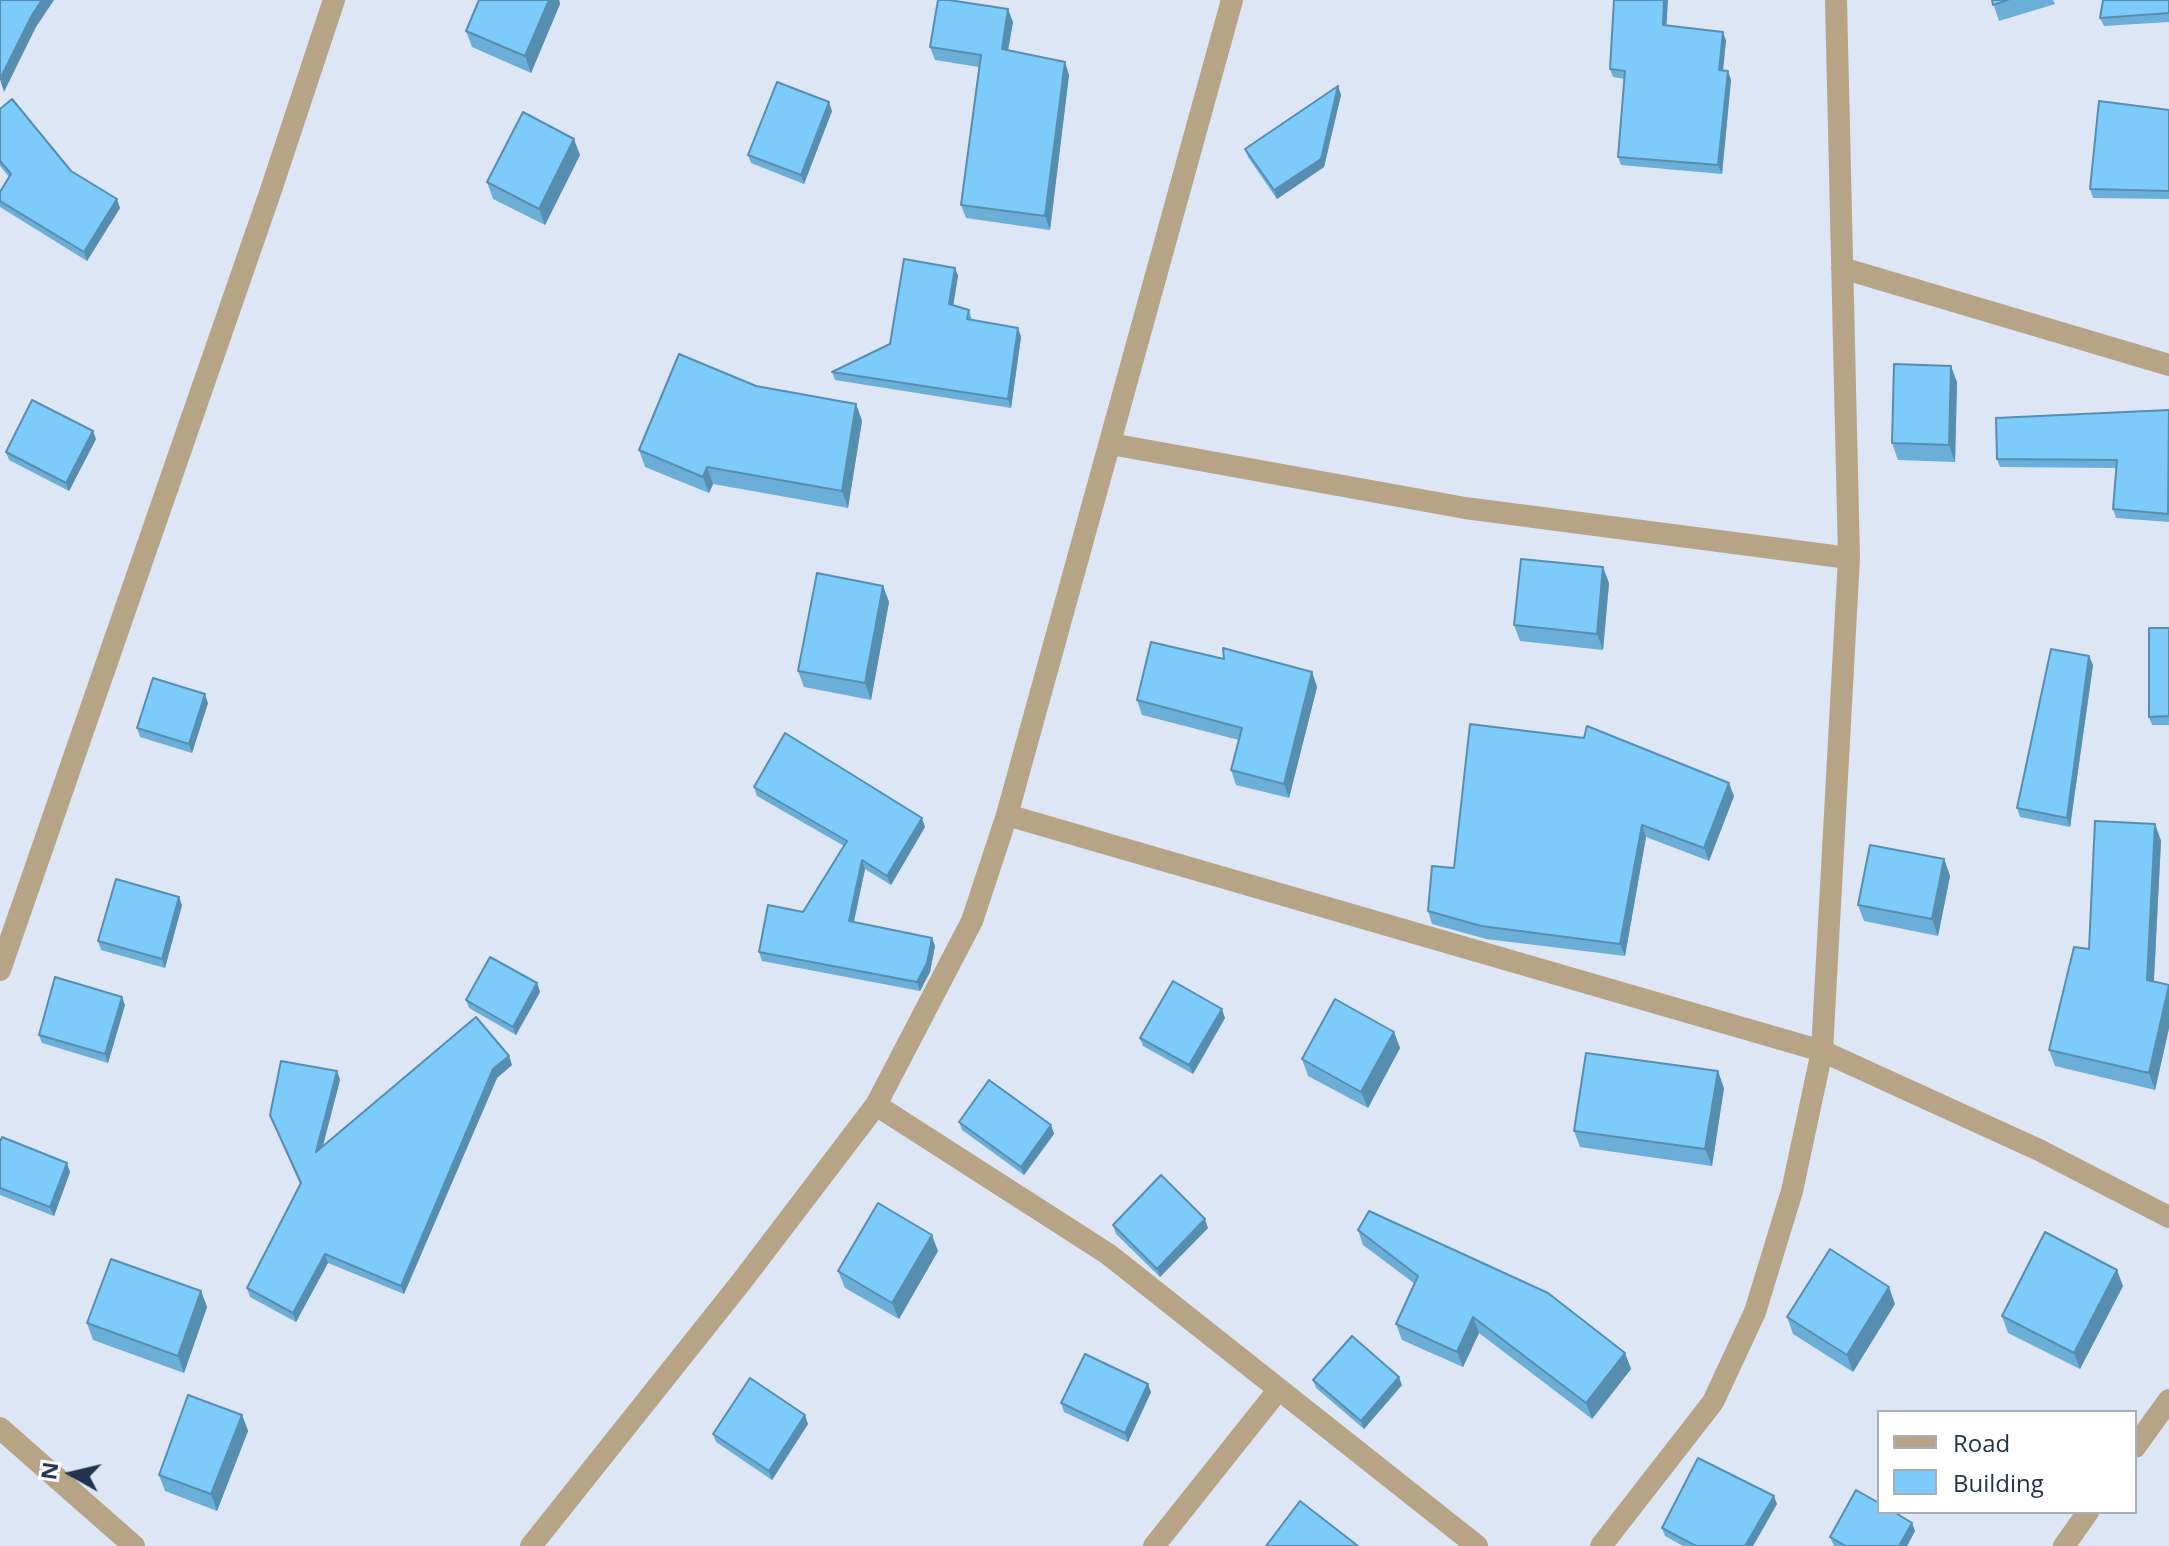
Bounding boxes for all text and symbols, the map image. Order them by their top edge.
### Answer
legend [1877,1410,2137,1514]
text: Road [1953,1426,2010,1459]
north arrow [32,1434,112,1514]
text: N [32,1460,64,1482]
text: Building [1953,1466,2044,1499]

